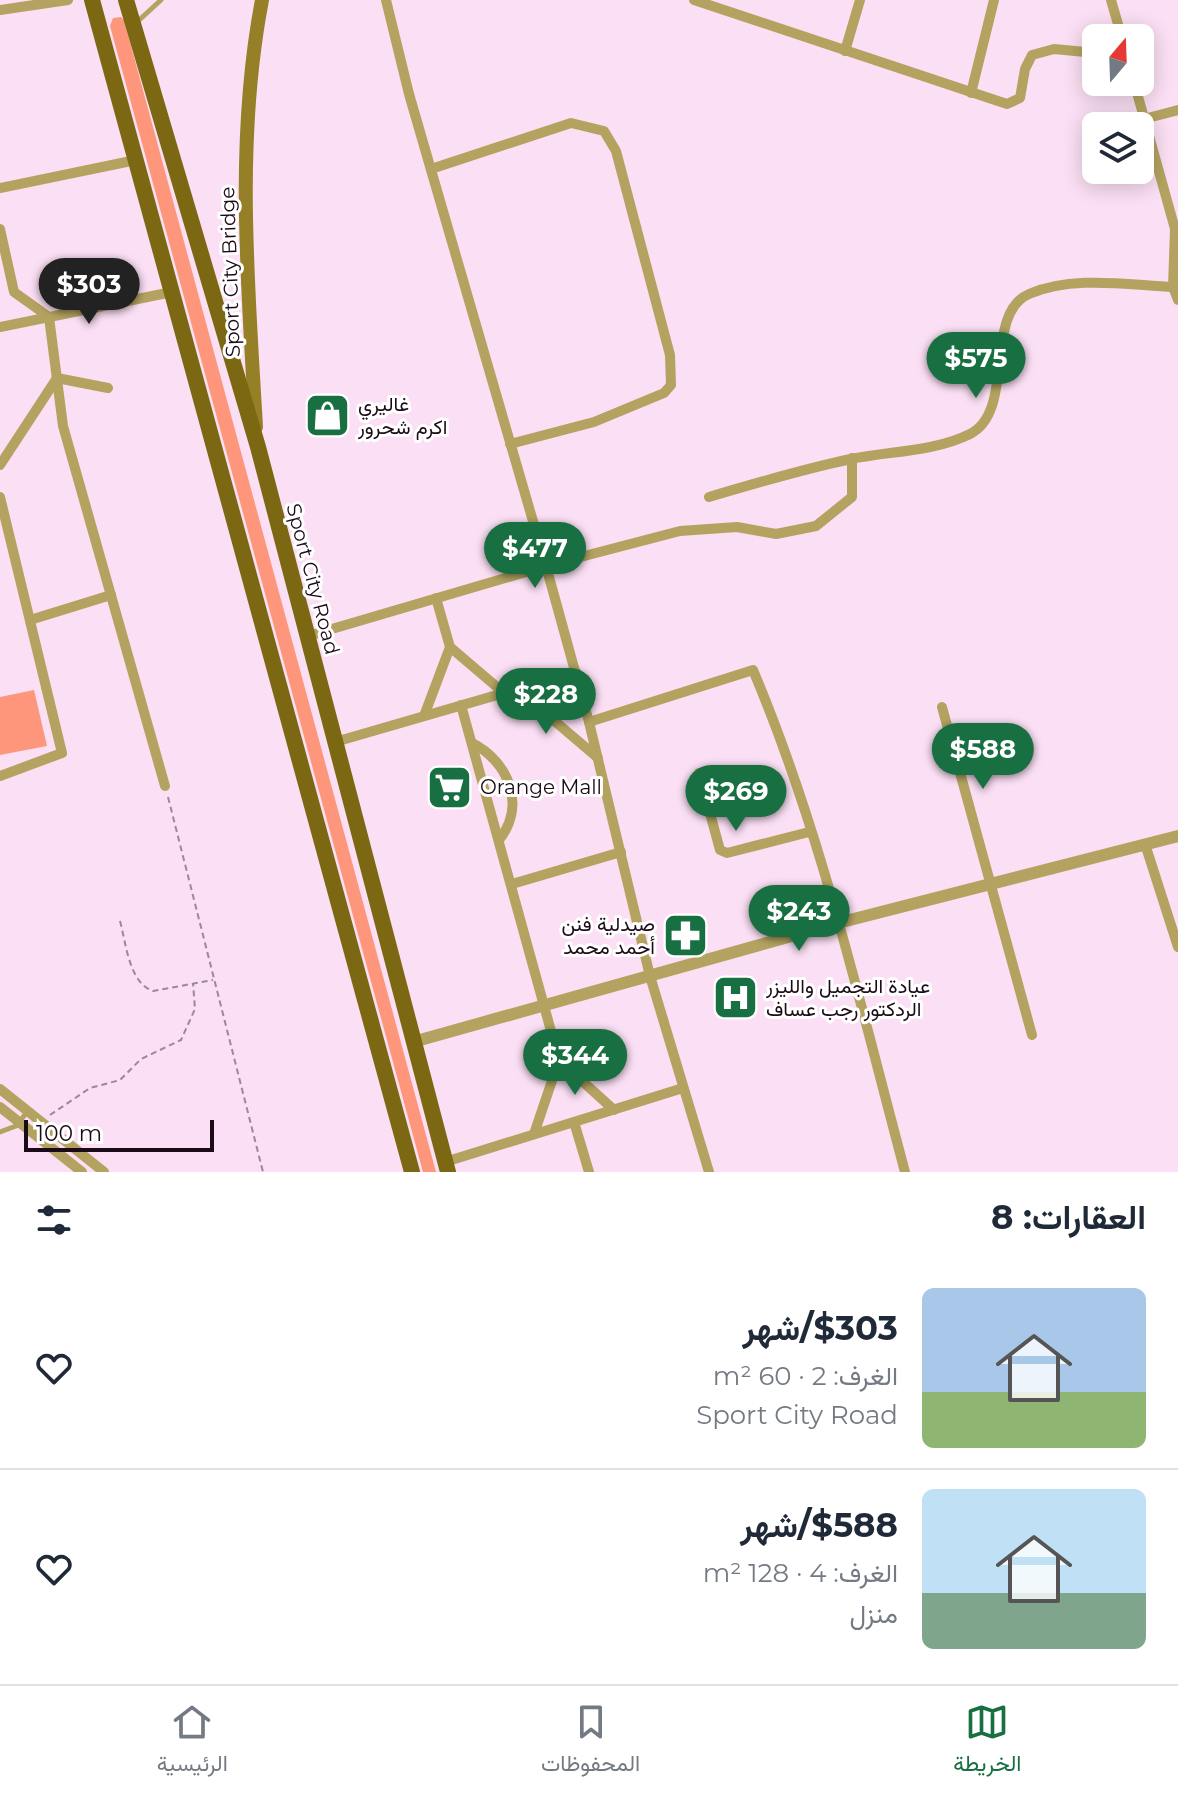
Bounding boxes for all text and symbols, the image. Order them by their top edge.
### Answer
north arrow [1082,24,1154,96]
map controls [1082,24,1154,184]
button: layers [1082,112,1154,184]
street label: Sport City Bridge [215,186,245,358]
pin: $303 [42,258,136,326]
text: $303 [57,268,121,300]
pin: $575 [929,332,1023,400]
text: $575 [945,342,1007,374]
shop icon: غاليري اكرم شحرور [303,391,351,439]
place label: غاليري اكرم شحرور [357,392,447,440]
street label: Sport City Road [281,501,345,657]
pin: $477 [488,522,582,590]
text: $477 [502,532,568,564]
pin: $228 [499,668,593,736]
text: $228 [514,678,578,710]
pin: $588 [936,723,1030,791]
text: $588 [950,733,1016,765]
supermarket icon: Orange Mall [425,763,473,811]
pin: $269 [689,765,783,833]
place label: Orange Mall [480,775,602,799]
text: $269 [703,775,769,807]
pin: $243 [752,885,846,953]
text: $243 [767,895,831,927]
place label: صيدلية فنن أحمد محمد [561,912,655,959]
pharmacy icon: صيدلية فنن أحمد محمد [662,912,710,960]
hospital icon: عيادة التجميل والليزر الردكتور رجب عساف [711,973,759,1021]
place label: عيادة التجميل والليزر الردكتور رجب عساف [765,974,930,1022]
pin: $344 [528,1029,622,1097]
text: $344 [541,1039,609,1071]
scale bar [24,1116,214,1152]
text: 100 m [36,1120,102,1147]
text: العقارات: 8 [991,1196,1146,1238]
icon: filters [32,1198,76,1242]
text: $303/شهر [743,1307,898,1349]
icon: home [986,1320,1082,1416]
icon: heart [32,1346,76,1390]
text: الغرف: 2 · 60 m² [713,1360,898,1392]
text: Sport City Road [696,1399,898,1431]
text: $588/شهر [740,1504,898,1546]
icon: home [986,1521,1082,1617]
icon: heart [32,1547,76,1591]
text: الغرف: 4 · 128 m² [703,1557,898,1589]
text: منزل [849,1598,898,1630]
tab: الرئيسية [157,1700,228,1783]
tab: المحفوظات [541,1700,640,1783]
tab: الخريطة [953,1700,1021,1783]

